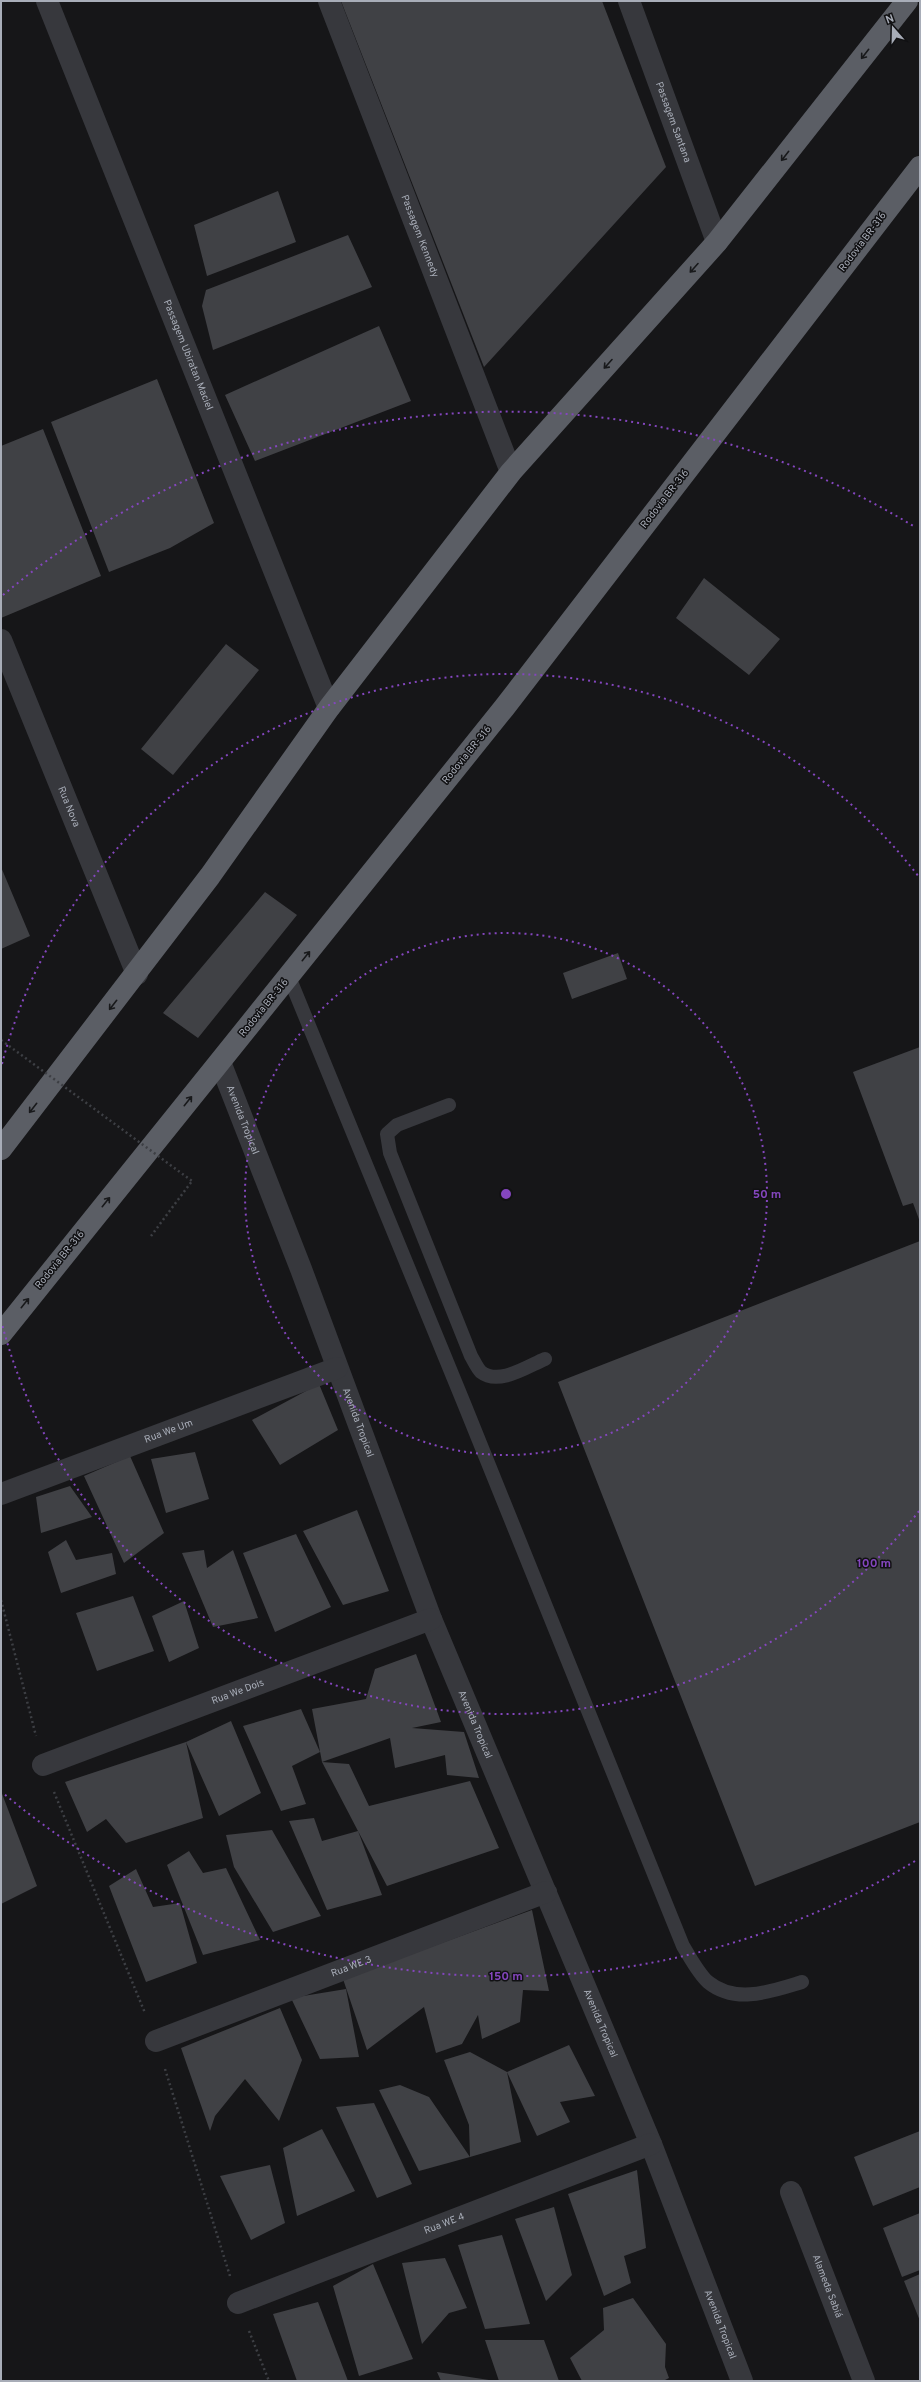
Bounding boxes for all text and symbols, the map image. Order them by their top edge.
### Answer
north arrow [873,8,913,48]
text: N [884,12,896,27]
one-way arrow [861,48,870,59]
street label: Passagem Santana [653,80,694,164]
one-way arrow [781,150,789,161]
street label: Passagem Kennedy [398,193,442,279]
street label: Rodovia BR-316 [836,210,890,274]
one-way arrow [690,262,699,273]
street label: Passagem Ubiratan Maciel [160,298,216,412]
one-way arrow [603,359,612,370]
street label: Rodovia BR-316 [638,467,692,531]
street label: Rodovia BR-316 [440,723,495,787]
street label: Rua Nova [55,784,83,829]
one-way arrow [301,951,310,962]
street label: Rodovia BR-316 [237,976,292,1040]
one-way arrow [109,1000,117,1011]
street label: Avenida Tropical [223,1083,262,1156]
one-way arrow [184,1095,193,1106]
one-way arrow [29,1102,38,1113]
centre of rings [499,1187,513,1201]
text: 50 m [753,1187,781,1203]
one-way arrow [102,1196,111,1207]
street label: Rodovia BR-316 [33,1228,88,1292]
one-way arrow [21,1298,30,1309]
street label: Avenida Tropical [339,1386,377,1459]
street label: Rua We Um [142,1416,195,1446]
text: 100 m [857,1556,891,1572]
street label: Rua We Dois [210,1676,266,1708]
street label: Avenida Tropical [455,1688,495,1761]
street label: Rua WE 3 [329,1953,373,1980]
text: 150 m [489,1969,523,1985]
street label: Avenida Tropical [580,1987,621,2059]
street label: Rua WE 4 [422,2210,466,2237]
street label: Alameda Sabiá [809,2253,846,2320]
street label: Avenida Tropical [701,2288,739,2361]

